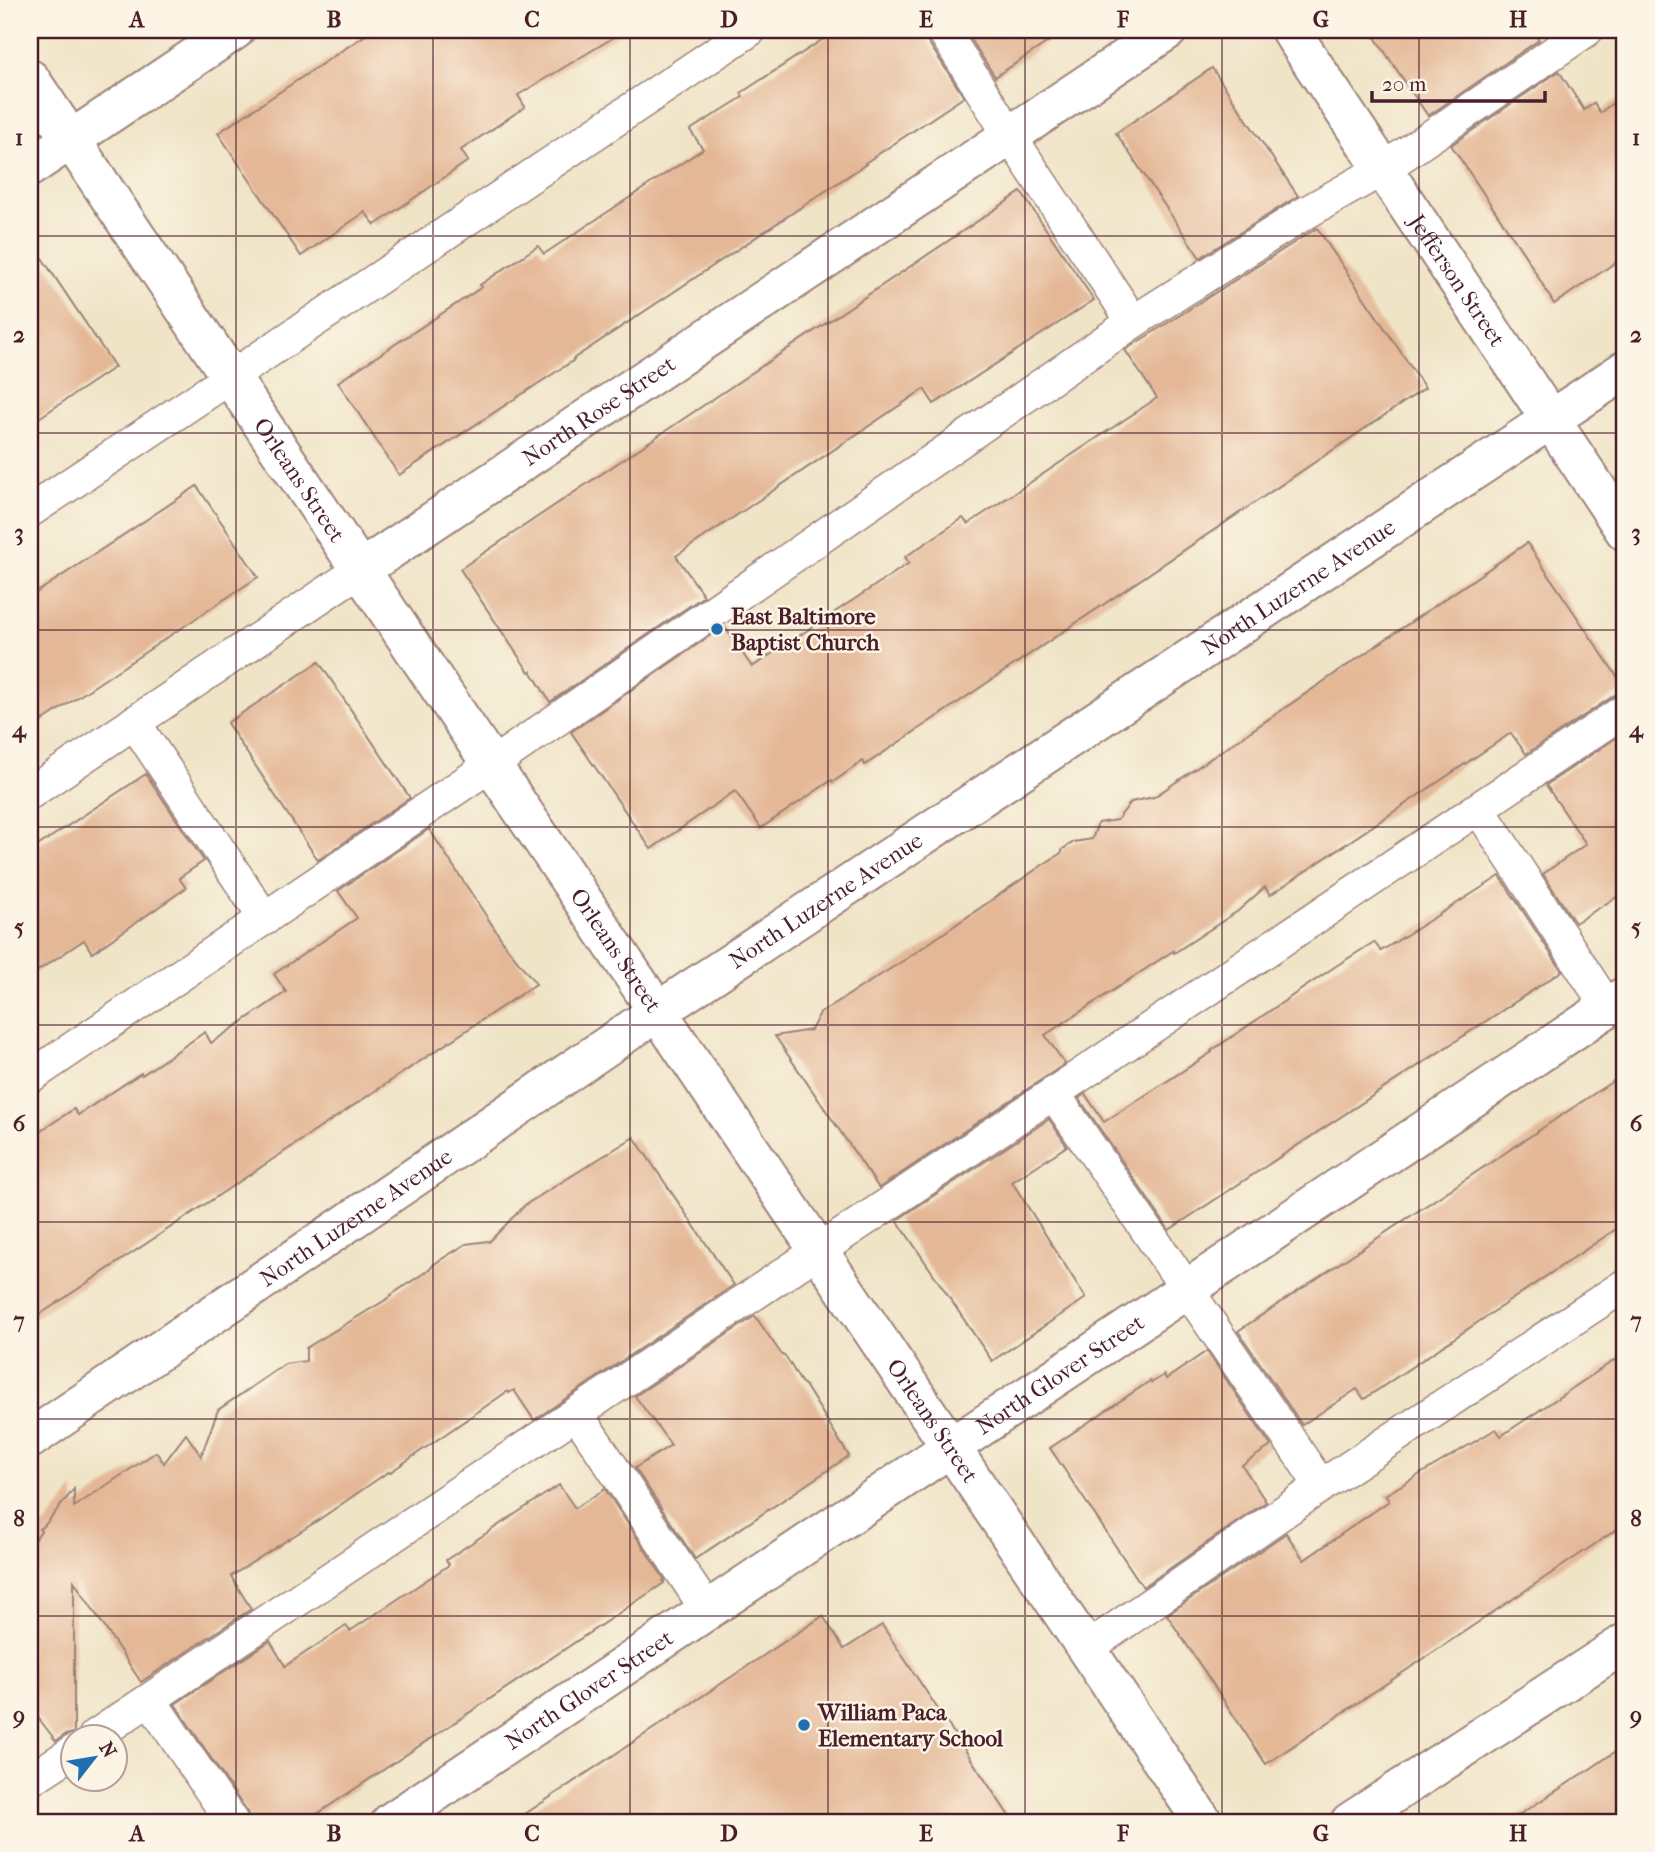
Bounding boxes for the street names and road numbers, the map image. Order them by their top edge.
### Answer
street label: Jefferson Street [1402,207,1511,351]
street label: North Rose Street [517,350,680,471]
street label: Orleans Street [248,413,351,547]
street label: North Luzerne Avenue [1196,513,1400,661]
street label: North Luzerne Avenue [724,826,928,974]
street label: Orleans Street [565,883,668,1017]
street label: North Luzerne Avenue [254,1142,457,1292]
street label: North Glover Street [971,1308,1149,1440]
street label: Orleans Street [882,1353,984,1488]
street label: North Glover Street [500,1624,678,1755]

